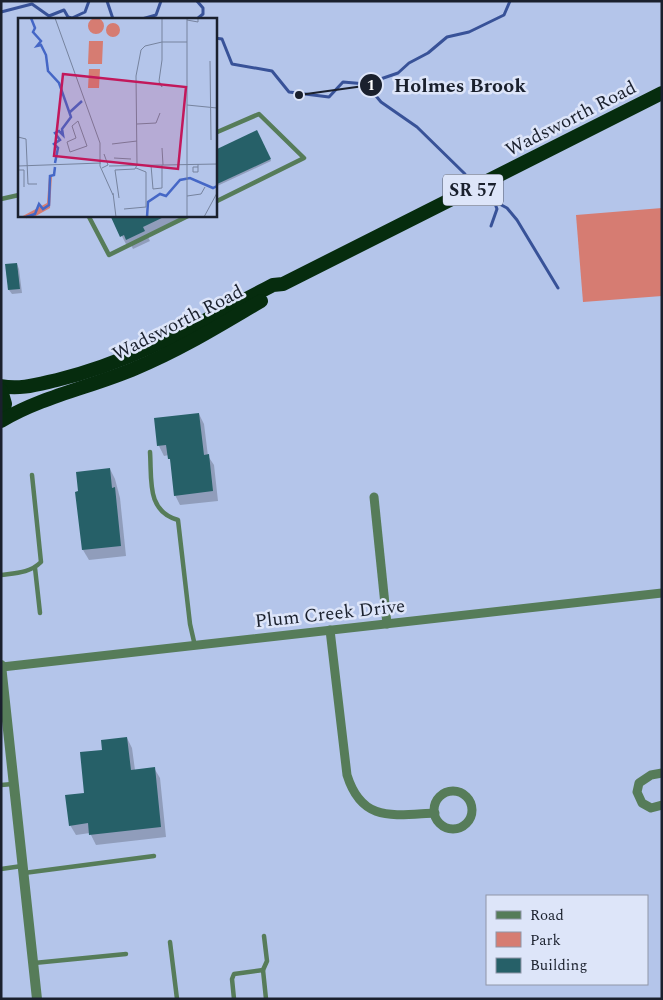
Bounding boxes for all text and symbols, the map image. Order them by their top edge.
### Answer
inset map [18,18,216,216]
callout: Holmes Brook [359,67,537,102]
text: Holmes Brook [394,71,526,101]
street label: Wadsworth Road [500,73,642,165]
text: 1 [367,74,375,97]
road number: SR 57 [443,174,503,206]
street label: Wadsworth Road [107,277,249,369]
street label: Plum Creek Drive [253,592,407,636]
legend [486,895,648,985]
text: Road [530,904,564,927]
text: Park [530,929,561,952]
text: Building [530,954,587,977]

